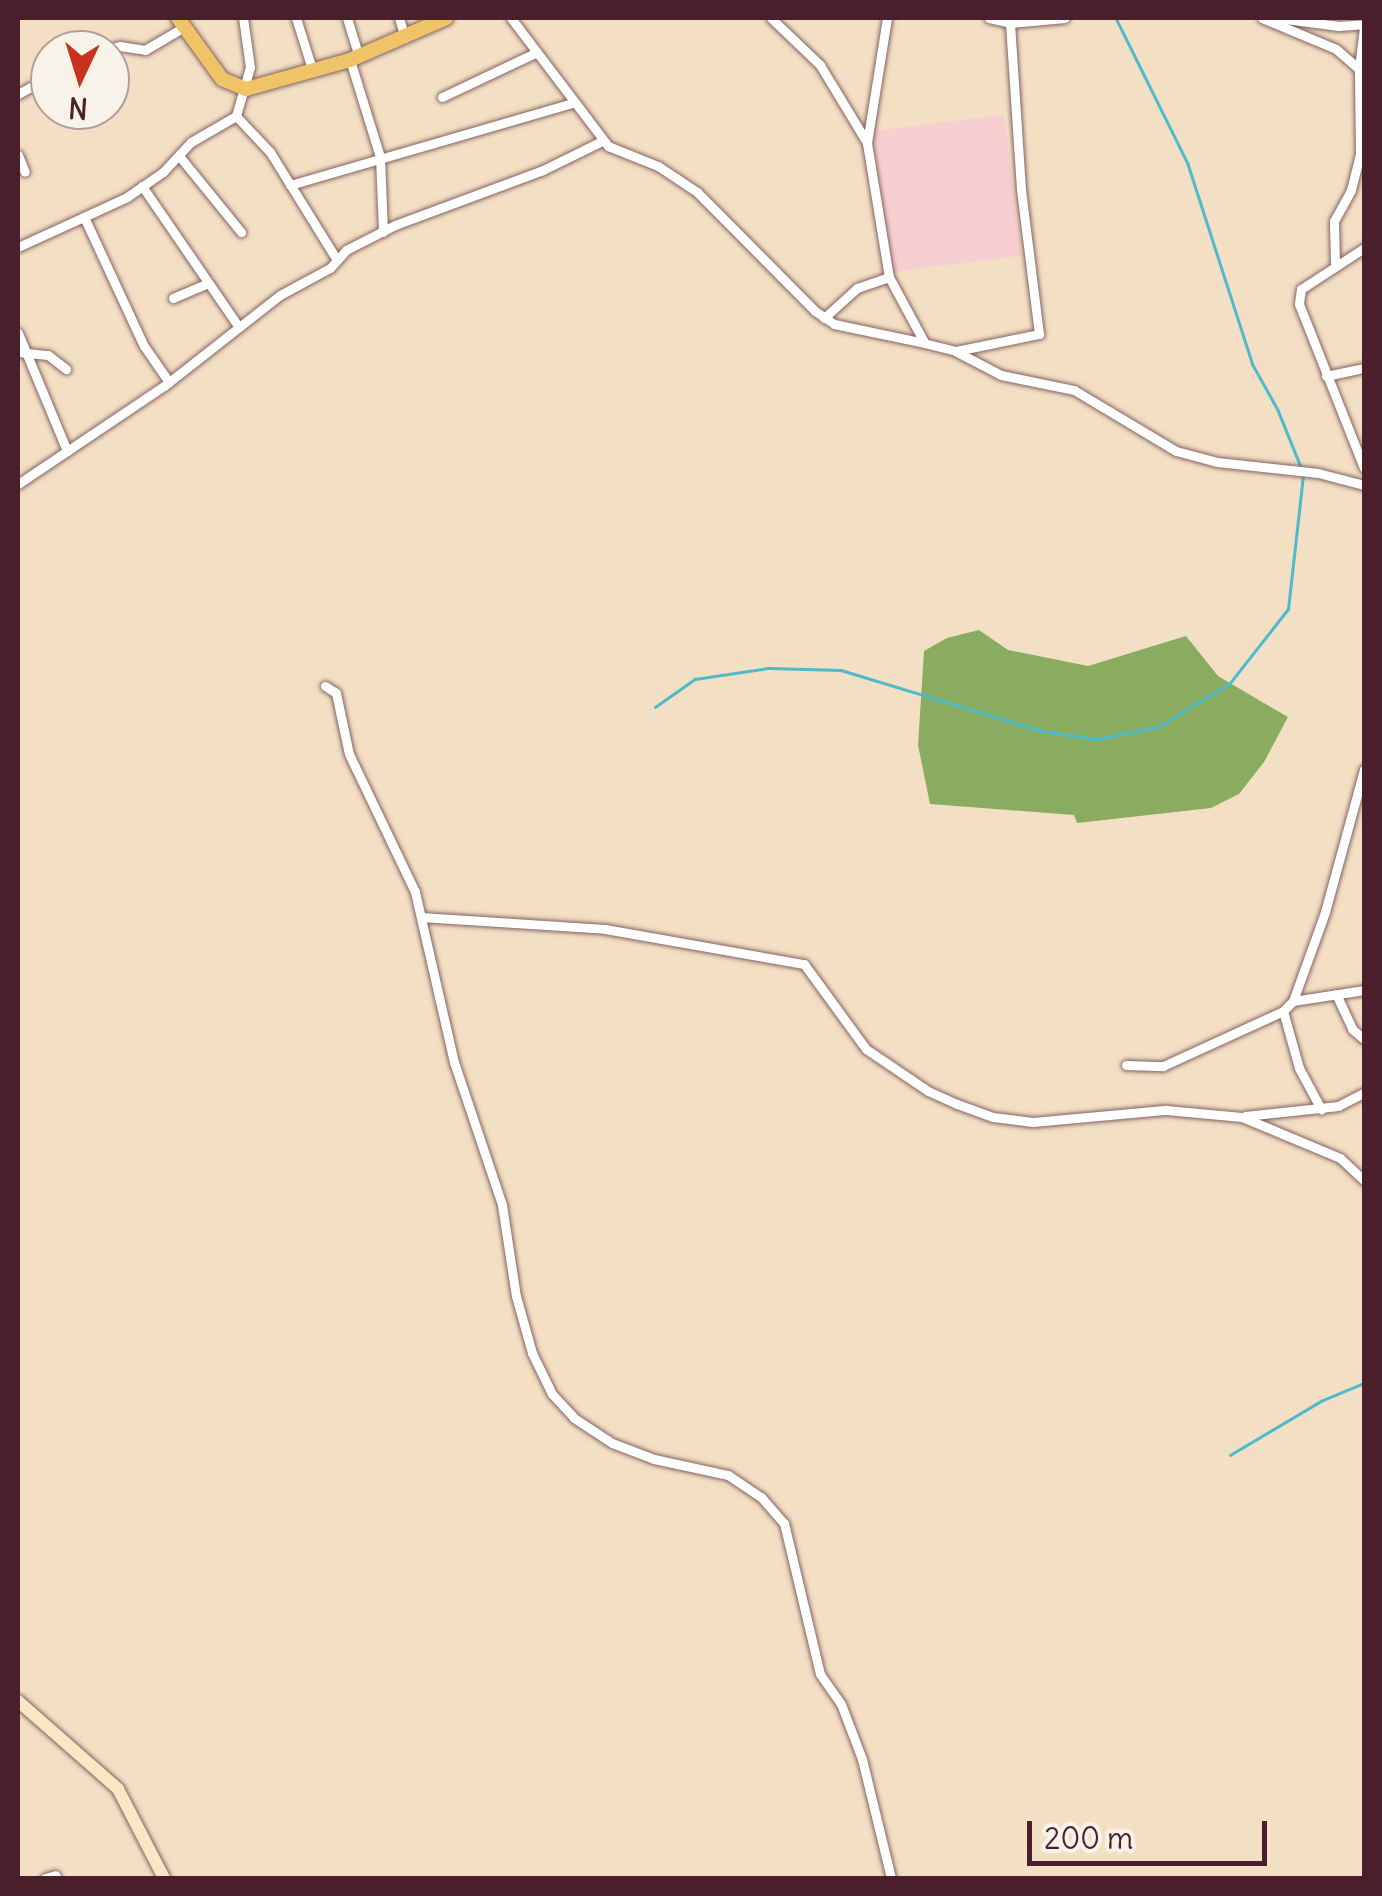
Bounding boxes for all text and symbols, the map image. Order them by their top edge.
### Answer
north arrow [30,30,130,130]
text: N [67,89,89,127]
scale bar [1032,1801,1272,1863]
text: 200 m [1044,1819,1133,1857]

